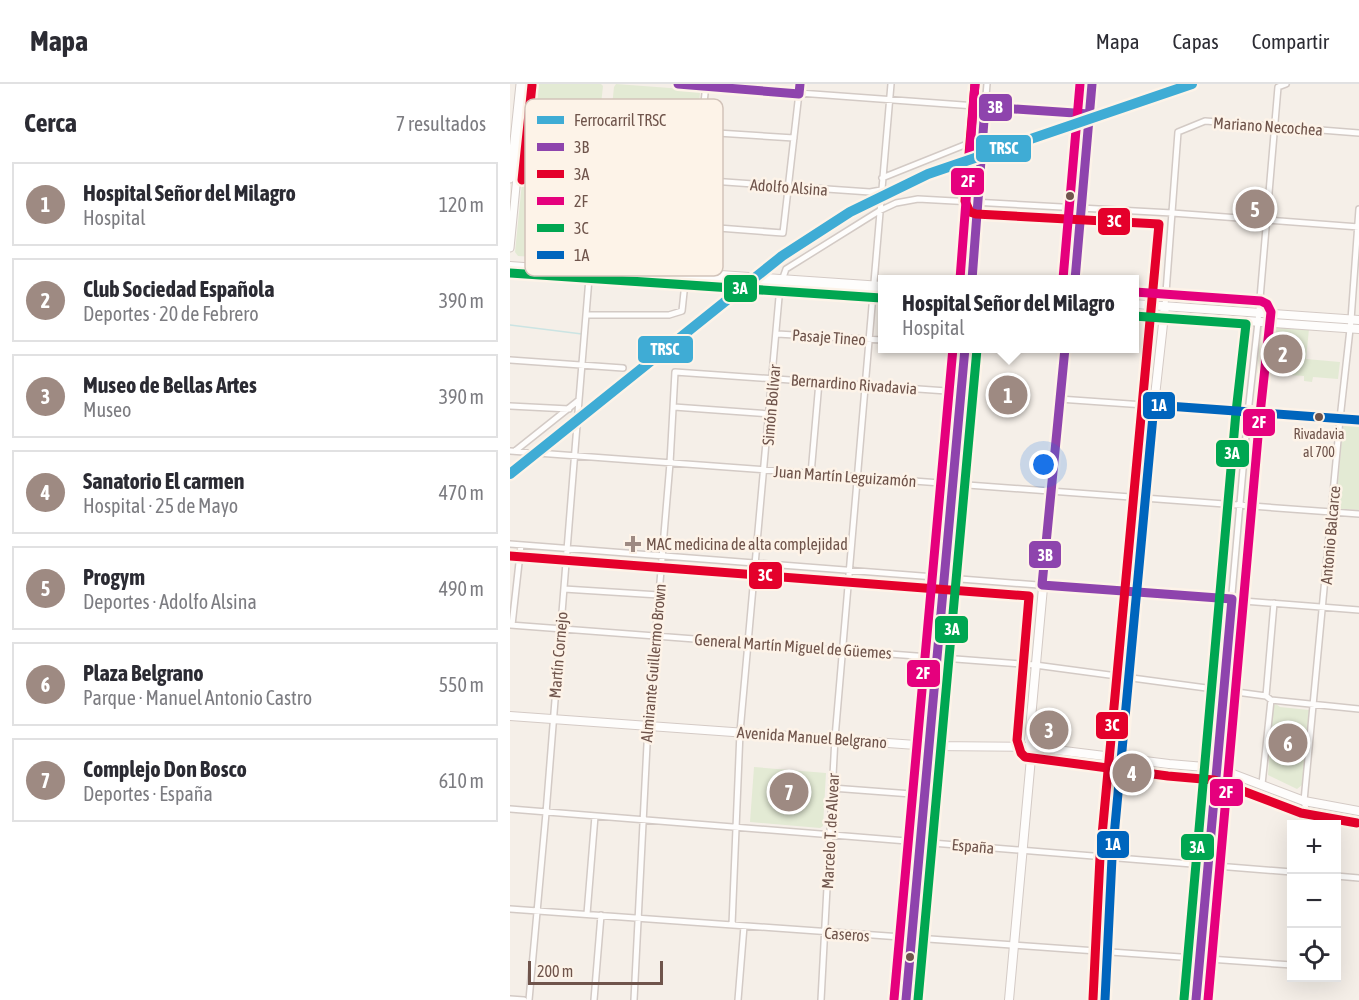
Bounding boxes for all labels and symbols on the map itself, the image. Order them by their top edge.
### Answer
line badge: 3B [978,93,1013,122]
text: 3B [987,98,1003,116]
legend [525,99,723,276]
text: Ferrocarril TRSC [574,111,666,129]
street label: Mariano Necochea [1213,113,1323,139]
line badge: TRSC [975,134,1032,163]
text: 3B [574,138,590,156]
text: TRSC [990,139,1019,157]
text: 3A [574,165,590,183]
line badge: 2F [950,167,985,196]
text: 2F [961,172,976,190]
street label: Adolfo Alsina [750,175,828,199]
pin: 5 [1236,186,1274,232]
unlabelled marker [1064,190,1076,202]
text: 2F [574,192,589,210]
line badge: 3C [1097,207,1131,236]
text: 3C [1107,212,1122,230]
text: 3C [574,219,589,237]
text: 1A [574,246,590,264]
line badge: 3A [723,274,758,303]
text: 3A [732,279,748,297]
street label: Pasaje Tineo [791,325,867,350]
pin: 2 [1264,332,1302,376]
line badge: TRSC [637,335,694,364]
text: TRSC [651,340,680,358]
street label: Simón Bolívar [759,364,784,446]
street label: Bernardino Rivadavia [790,371,918,397]
pin: 1 [988,372,1028,418]
line badge: 1A [1142,391,1176,420]
text: 1A [1151,396,1167,414]
line badge: 2F [1242,408,1276,437]
marker: Rivadavia al 700 [1313,411,1325,423]
text: 2F [1252,413,1267,431]
place label: Rivadavia al 700 [1293,426,1345,460]
line badge: 3A [1215,439,1250,468]
text: 3A [1224,444,1240,462]
your location [1029,450,1058,479]
street label: Juan Martín Leguizamón [773,462,917,491]
street label: Antonio Balcarce [1317,485,1343,585]
marker: MAC medicina de alta complejidad [624,535,642,553]
place label: MAC medicina de alta complejidad [646,535,848,554]
line badge: 3B [1028,540,1062,569]
text: 3B [1037,546,1053,564]
line badge: 3C [748,561,783,590]
text: 3C [758,566,773,584]
street label: Almirante Guillermo Brown [637,583,669,743]
street label: Martín Cornejo [545,611,572,699]
line badge: 3A [934,615,969,644]
text: 3A [944,620,960,638]
street label: General Martín Miguel de Güemes [694,630,893,663]
line badge: 2F [906,659,941,688]
text: 2F [916,664,931,682]
pin: 3 [1030,708,1068,752]
line badge: 3C [1095,711,1129,740]
text: 3C [1105,716,1120,734]
pin: 6 [1268,720,1308,766]
street label: Avenida Manuel Belgrano [736,723,888,752]
pin: 4 [1112,750,1152,796]
pin: 7 [770,770,808,814]
street label: Marcelo T. de Alvear [818,772,842,889]
line badge: 2F [1209,778,1244,807]
text: 2F [1219,783,1234,801]
line badge: 1A [1096,830,1130,859]
line badge: 3A [1180,833,1215,861]
street label: España [951,835,995,858]
text: 1A [1105,835,1121,853]
text: 3A [1189,838,1205,856]
street label: Caseros [824,923,871,945]
unlabelled marker [904,951,916,963]
scale bar [528,958,663,986]

